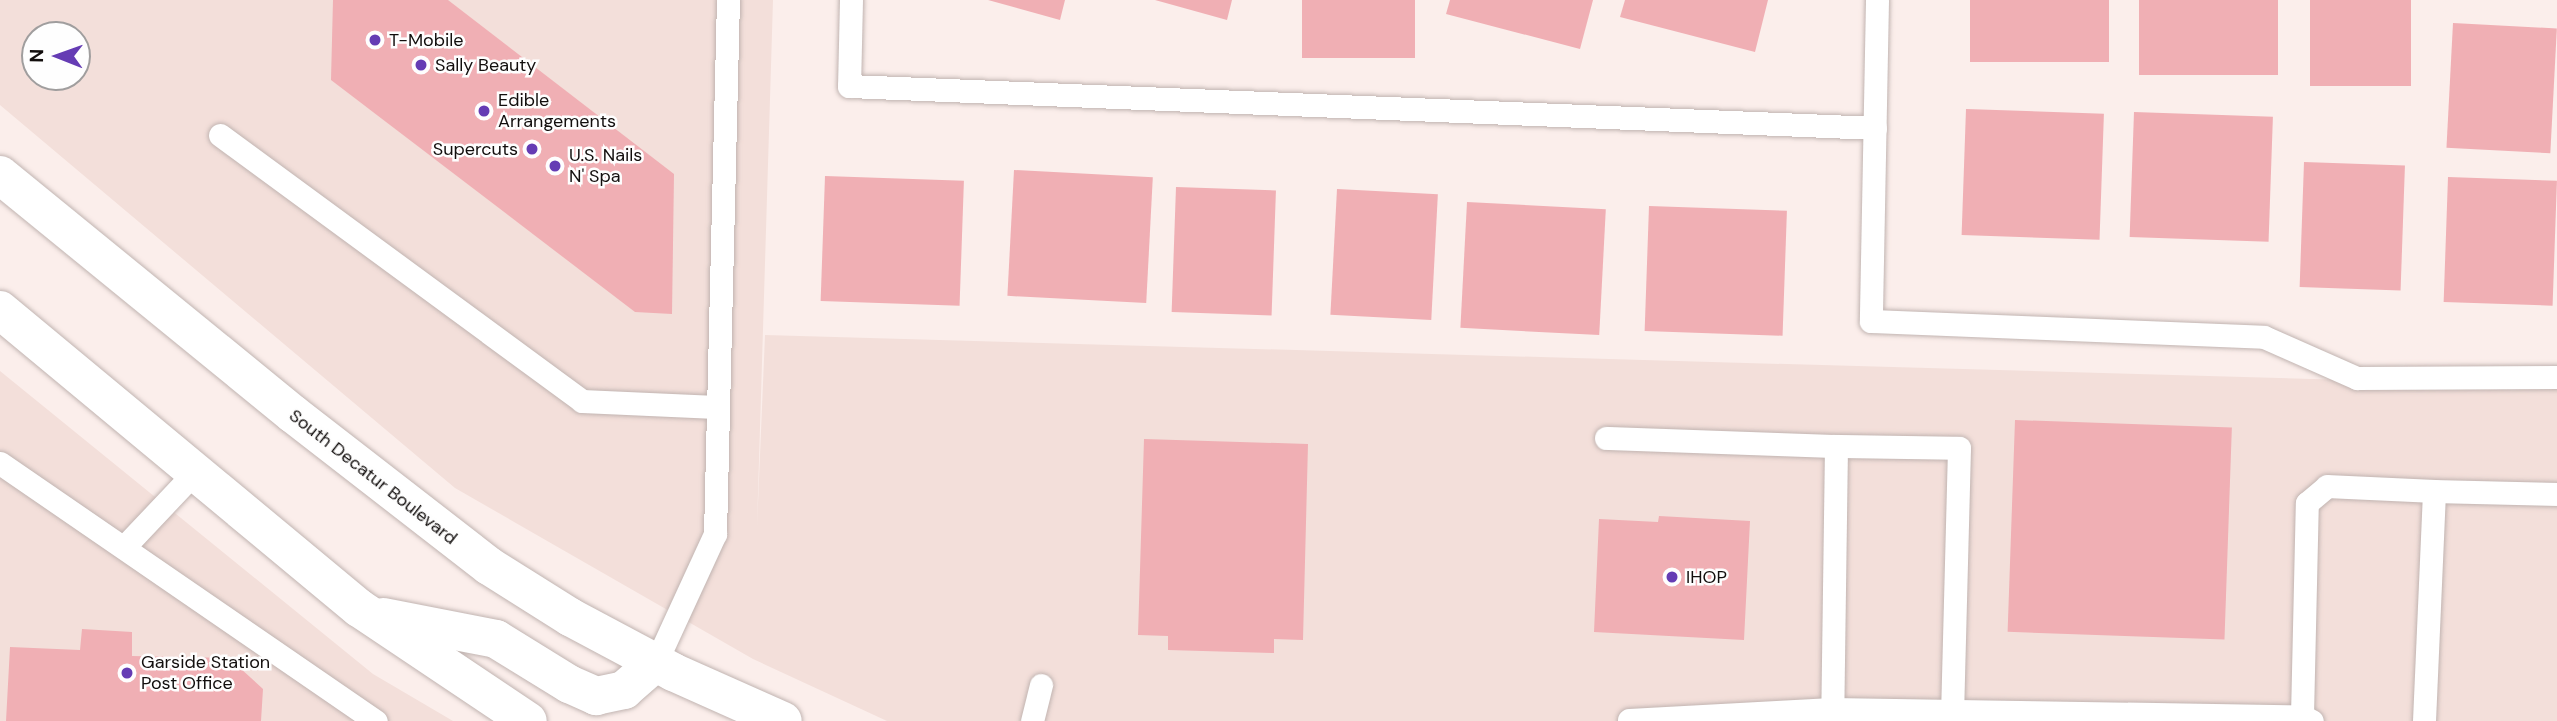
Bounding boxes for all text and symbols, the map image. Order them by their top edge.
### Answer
north arrow [21,21,91,91]
place label: T-Mobile [389,29,464,51]
marker: T-Mobile [367,32,383,48]
text: N [24,49,49,63]
place label: Sally Beauty [435,54,536,76]
marker: Sally Beauty [413,57,429,73]
place label: Edible Arrangements [498,90,616,132]
marker: Edible Arrangements [476,103,492,119]
place label: Supercuts [433,138,518,160]
marker: Supercuts [524,141,540,157]
place label: U.S. Nails N' Spa [569,145,642,188]
marker: U.S. Nails N' Spa [547,158,563,174]
street label: South Decatur Boulevard [285,405,461,549]
place label: IHOP [1686,566,1727,588]
marker: IHOP [1664,569,1680,585]
place label: Garside Station Post Office [141,652,270,694]
marker: Garside Station Post Office [119,665,135,681]

